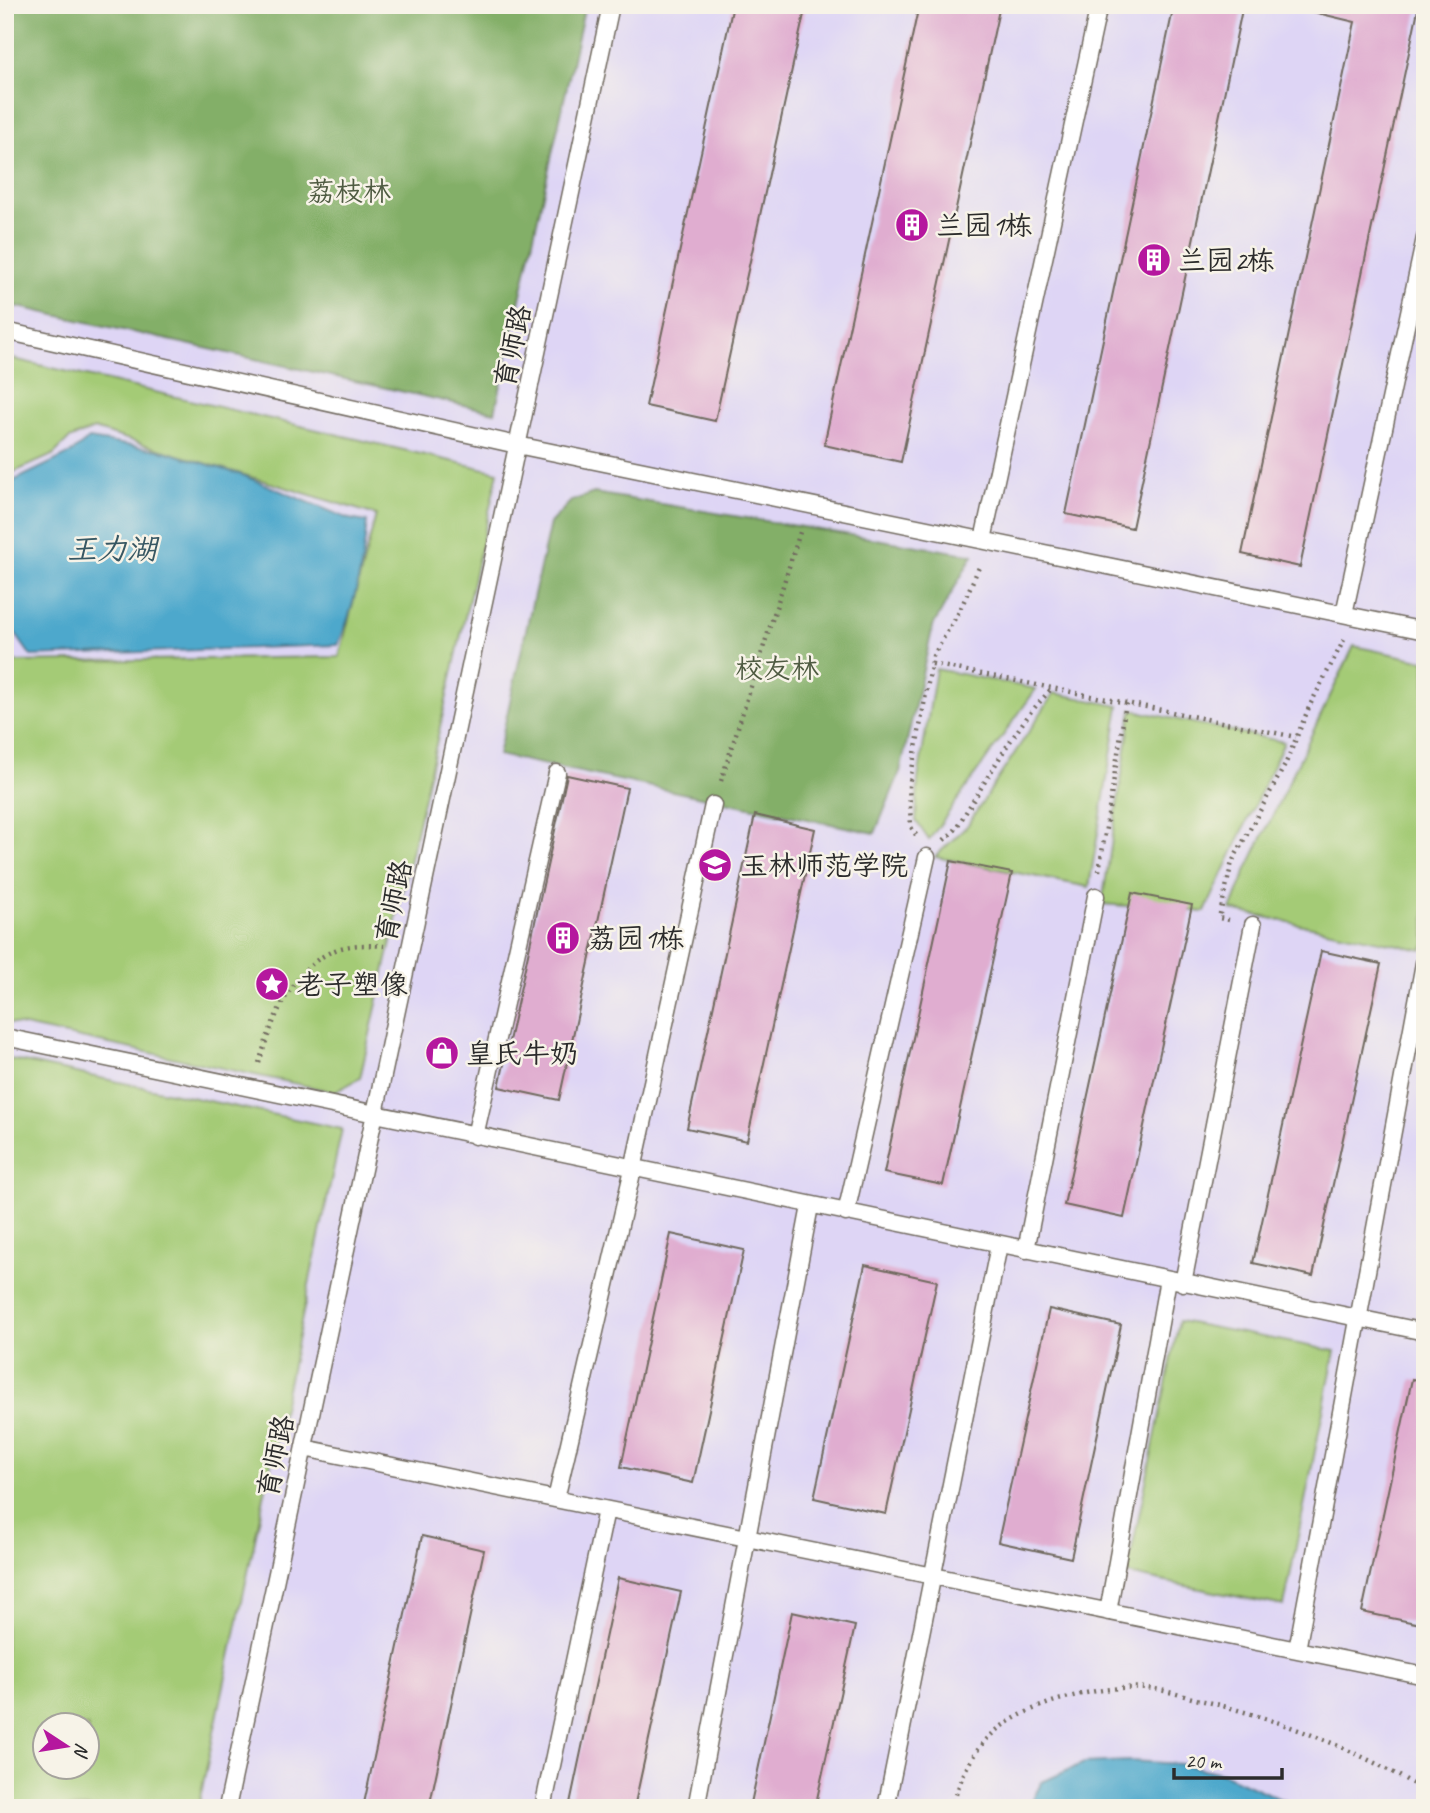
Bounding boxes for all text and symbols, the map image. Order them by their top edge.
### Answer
park label: 荔枝林 [307,174,391,209]
building icon: 兰园1栋 [893,206,931,244]
place label: 兰园1栋 [936,208,1033,243]
building icon: 兰园2栋 [1135,241,1173,279]
place label: 兰园2栋 [1178,243,1275,278]
street label: 育师路 [487,301,538,391]
water label: 王力湖 [67,530,160,568]
park label: 校友林 [735,651,819,686]
school or university icon: 玉林师范学院 [696,846,734,884]
place label: 玉林师范学院 [740,848,908,883]
street label: 育师路 [368,856,419,946]
building icon: 荔园1栋 [544,919,582,957]
place label: 荔园1栋 [588,921,685,956]
place icon: 老子塑像 [253,965,291,1003]
place label: 老子塑像 [296,967,408,1002]
shop icon: 皇氏牛奶 [423,1034,461,1072]
place label: 皇氏牛奶 [466,1036,578,1071]
street label: 育师路 [250,1411,301,1501]
north arrow [32,1712,102,1782]
scale bar [1174,1736,1283,1780]
text: N [68,1741,95,1761]
text: 20 m [1185,1748,1223,1774]

